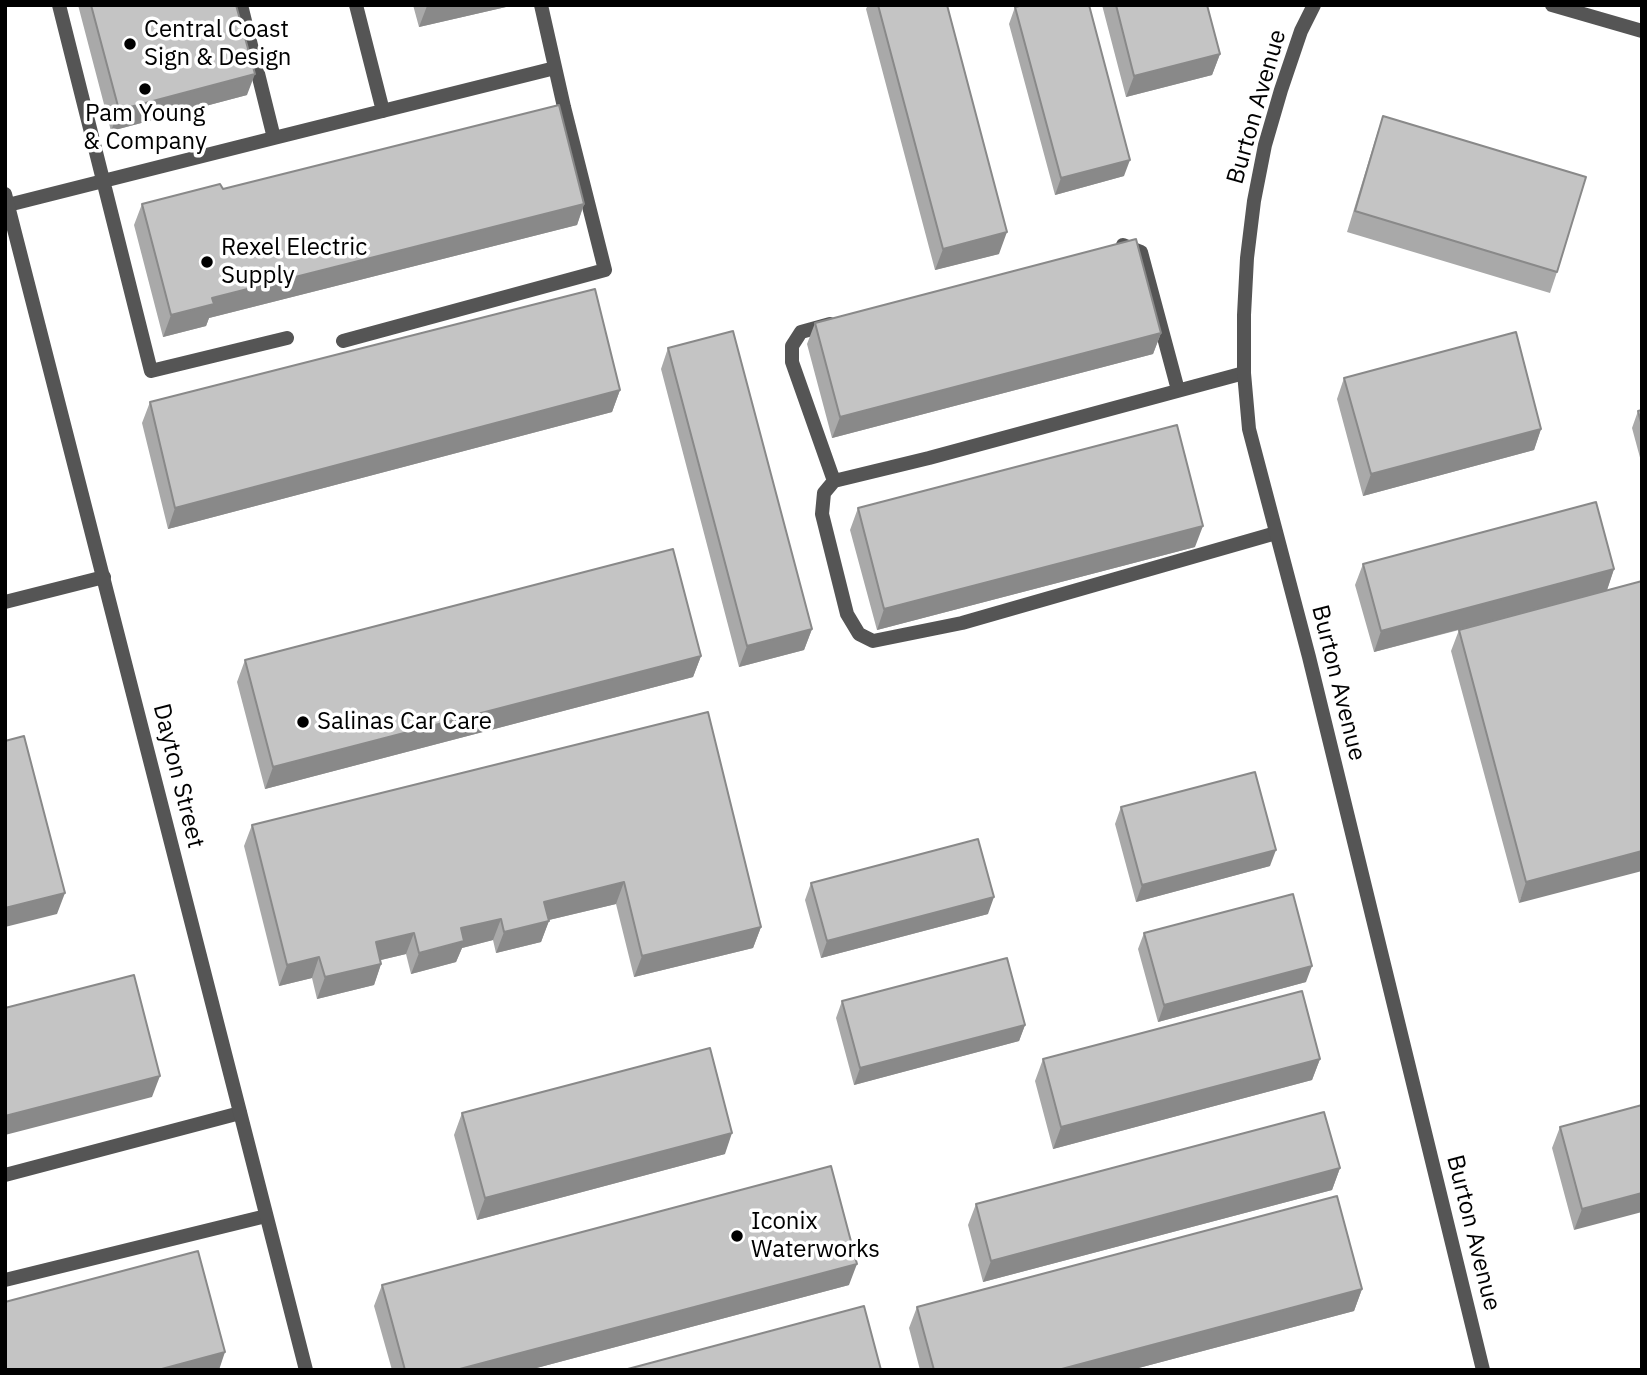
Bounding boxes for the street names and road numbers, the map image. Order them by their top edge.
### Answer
street label: Burton Avenue [1221,26,1293,188]
street label: Burton Avenue [1305,602,1371,764]
street label: Dayton Street [146,701,210,851]
street label: Burton Avenue [1440,1152,1506,1314]

